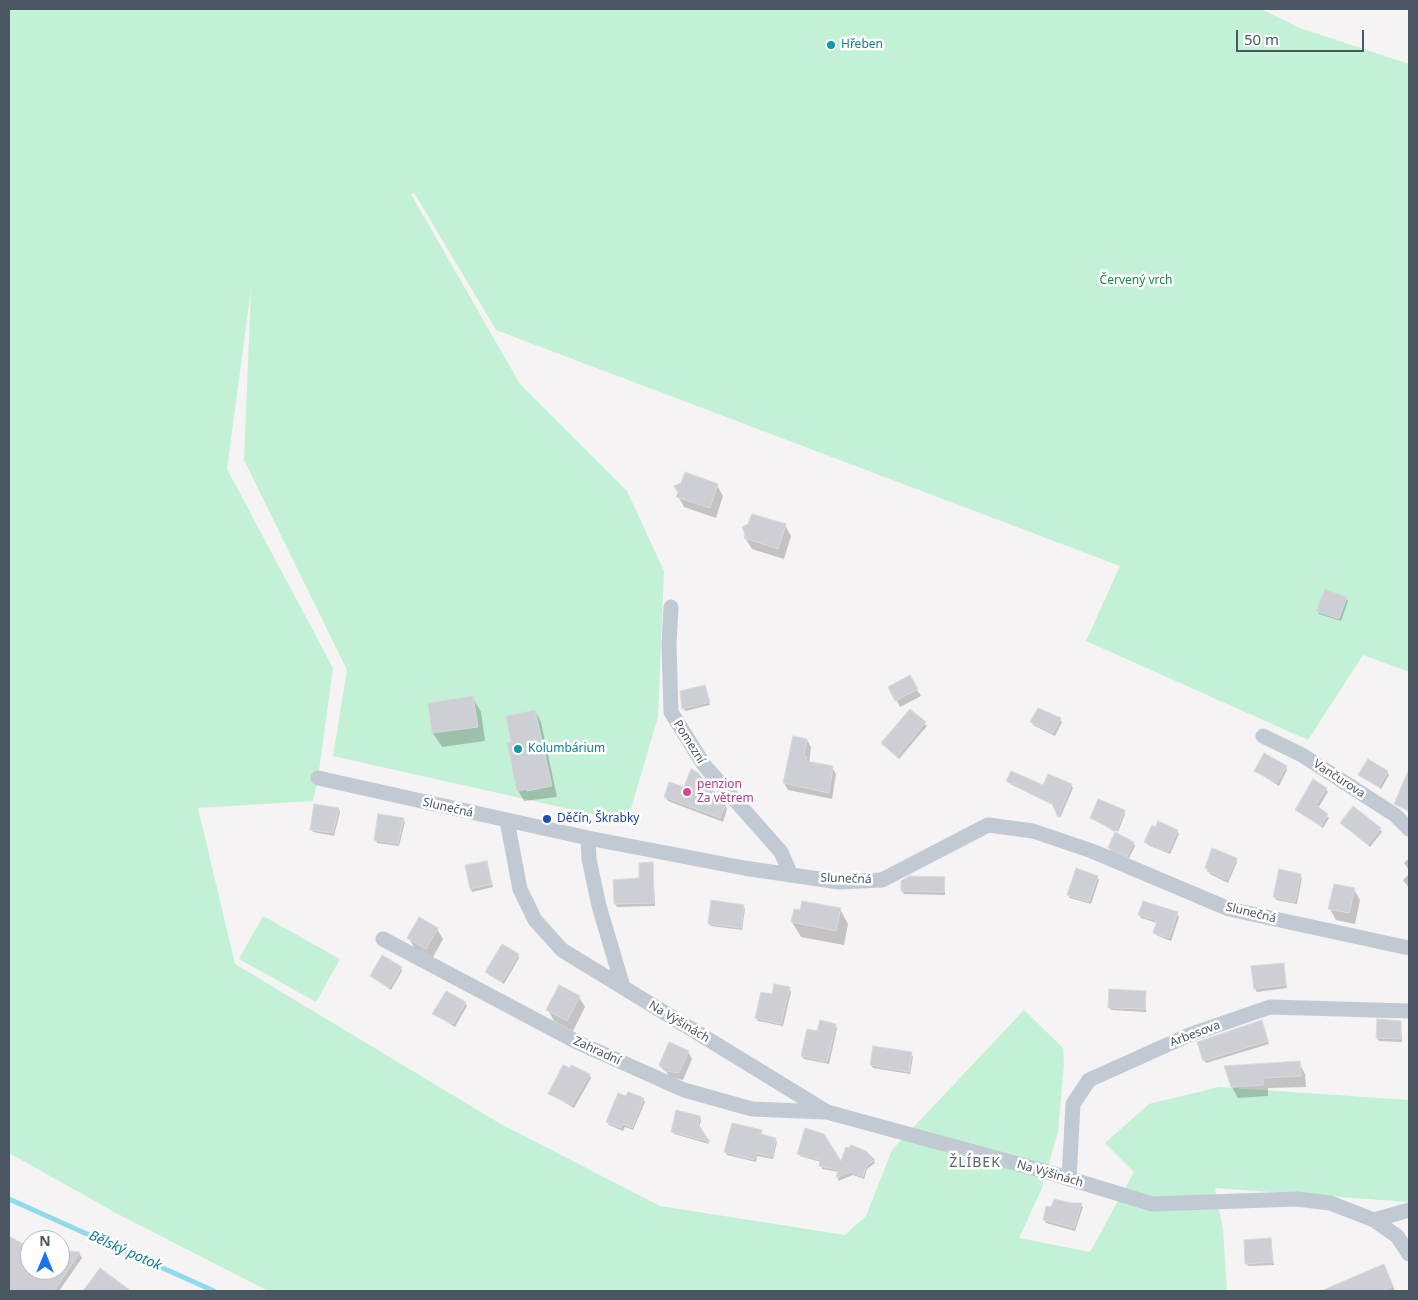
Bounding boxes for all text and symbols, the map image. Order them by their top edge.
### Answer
scale bar [1238,20,1366,52]
text: 50 m [1244,29,1279,49]
place label: Hřeben [841,38,883,52]
marker: Hřeben [825,39,837,51]
park label: Červený vrch [1100,274,1172,288]
street label: Pomezní [670,718,708,766]
place label: Kolumbárium [528,742,605,756]
marker: Kolumbárium [512,743,524,755]
street label: Vančurova [1310,757,1368,801]
place label: penzion Za větrem [697,778,754,806]
marker: penzion Za větrem [681,786,693,798]
street label: Slunečná [421,795,475,821]
place label: Děčín, Škrabky [557,812,639,826]
marker: Děčín, Škrabky [541,813,553,825]
street label: Slunečná [820,871,872,887]
street label: Slunečná [1224,900,1278,926]
street label: Na Výšinách [646,998,712,1046]
street label: Arbesova [1168,1018,1222,1050]
street label: Zahradní [571,1034,623,1068]
district label: ŽLÍBEK [948,1155,1002,1171]
street label: Na Výšinách [1015,1158,1085,1190]
water label: Bělský potok [86,1228,164,1274]
north arrow [20,1230,70,1280]
text: N [39,1231,51,1250]

